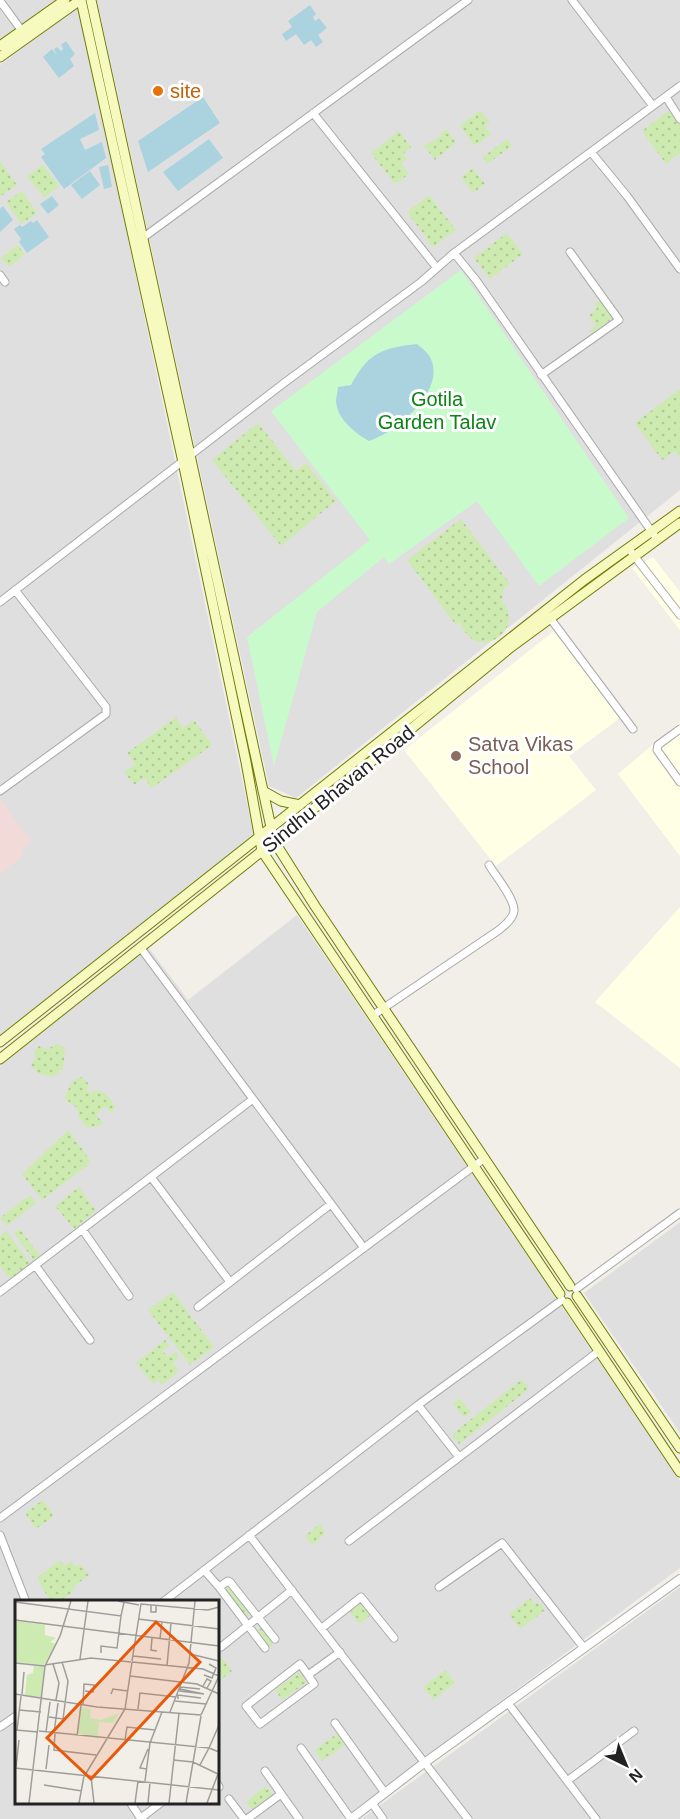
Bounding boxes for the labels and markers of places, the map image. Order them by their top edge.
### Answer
place label: site [170,80,201,102]
marker: site [151,84,165,98]
place label: Satva Vikas School [468,733,573,778]
marker: Satva Vikas School [449,749,463,763]

